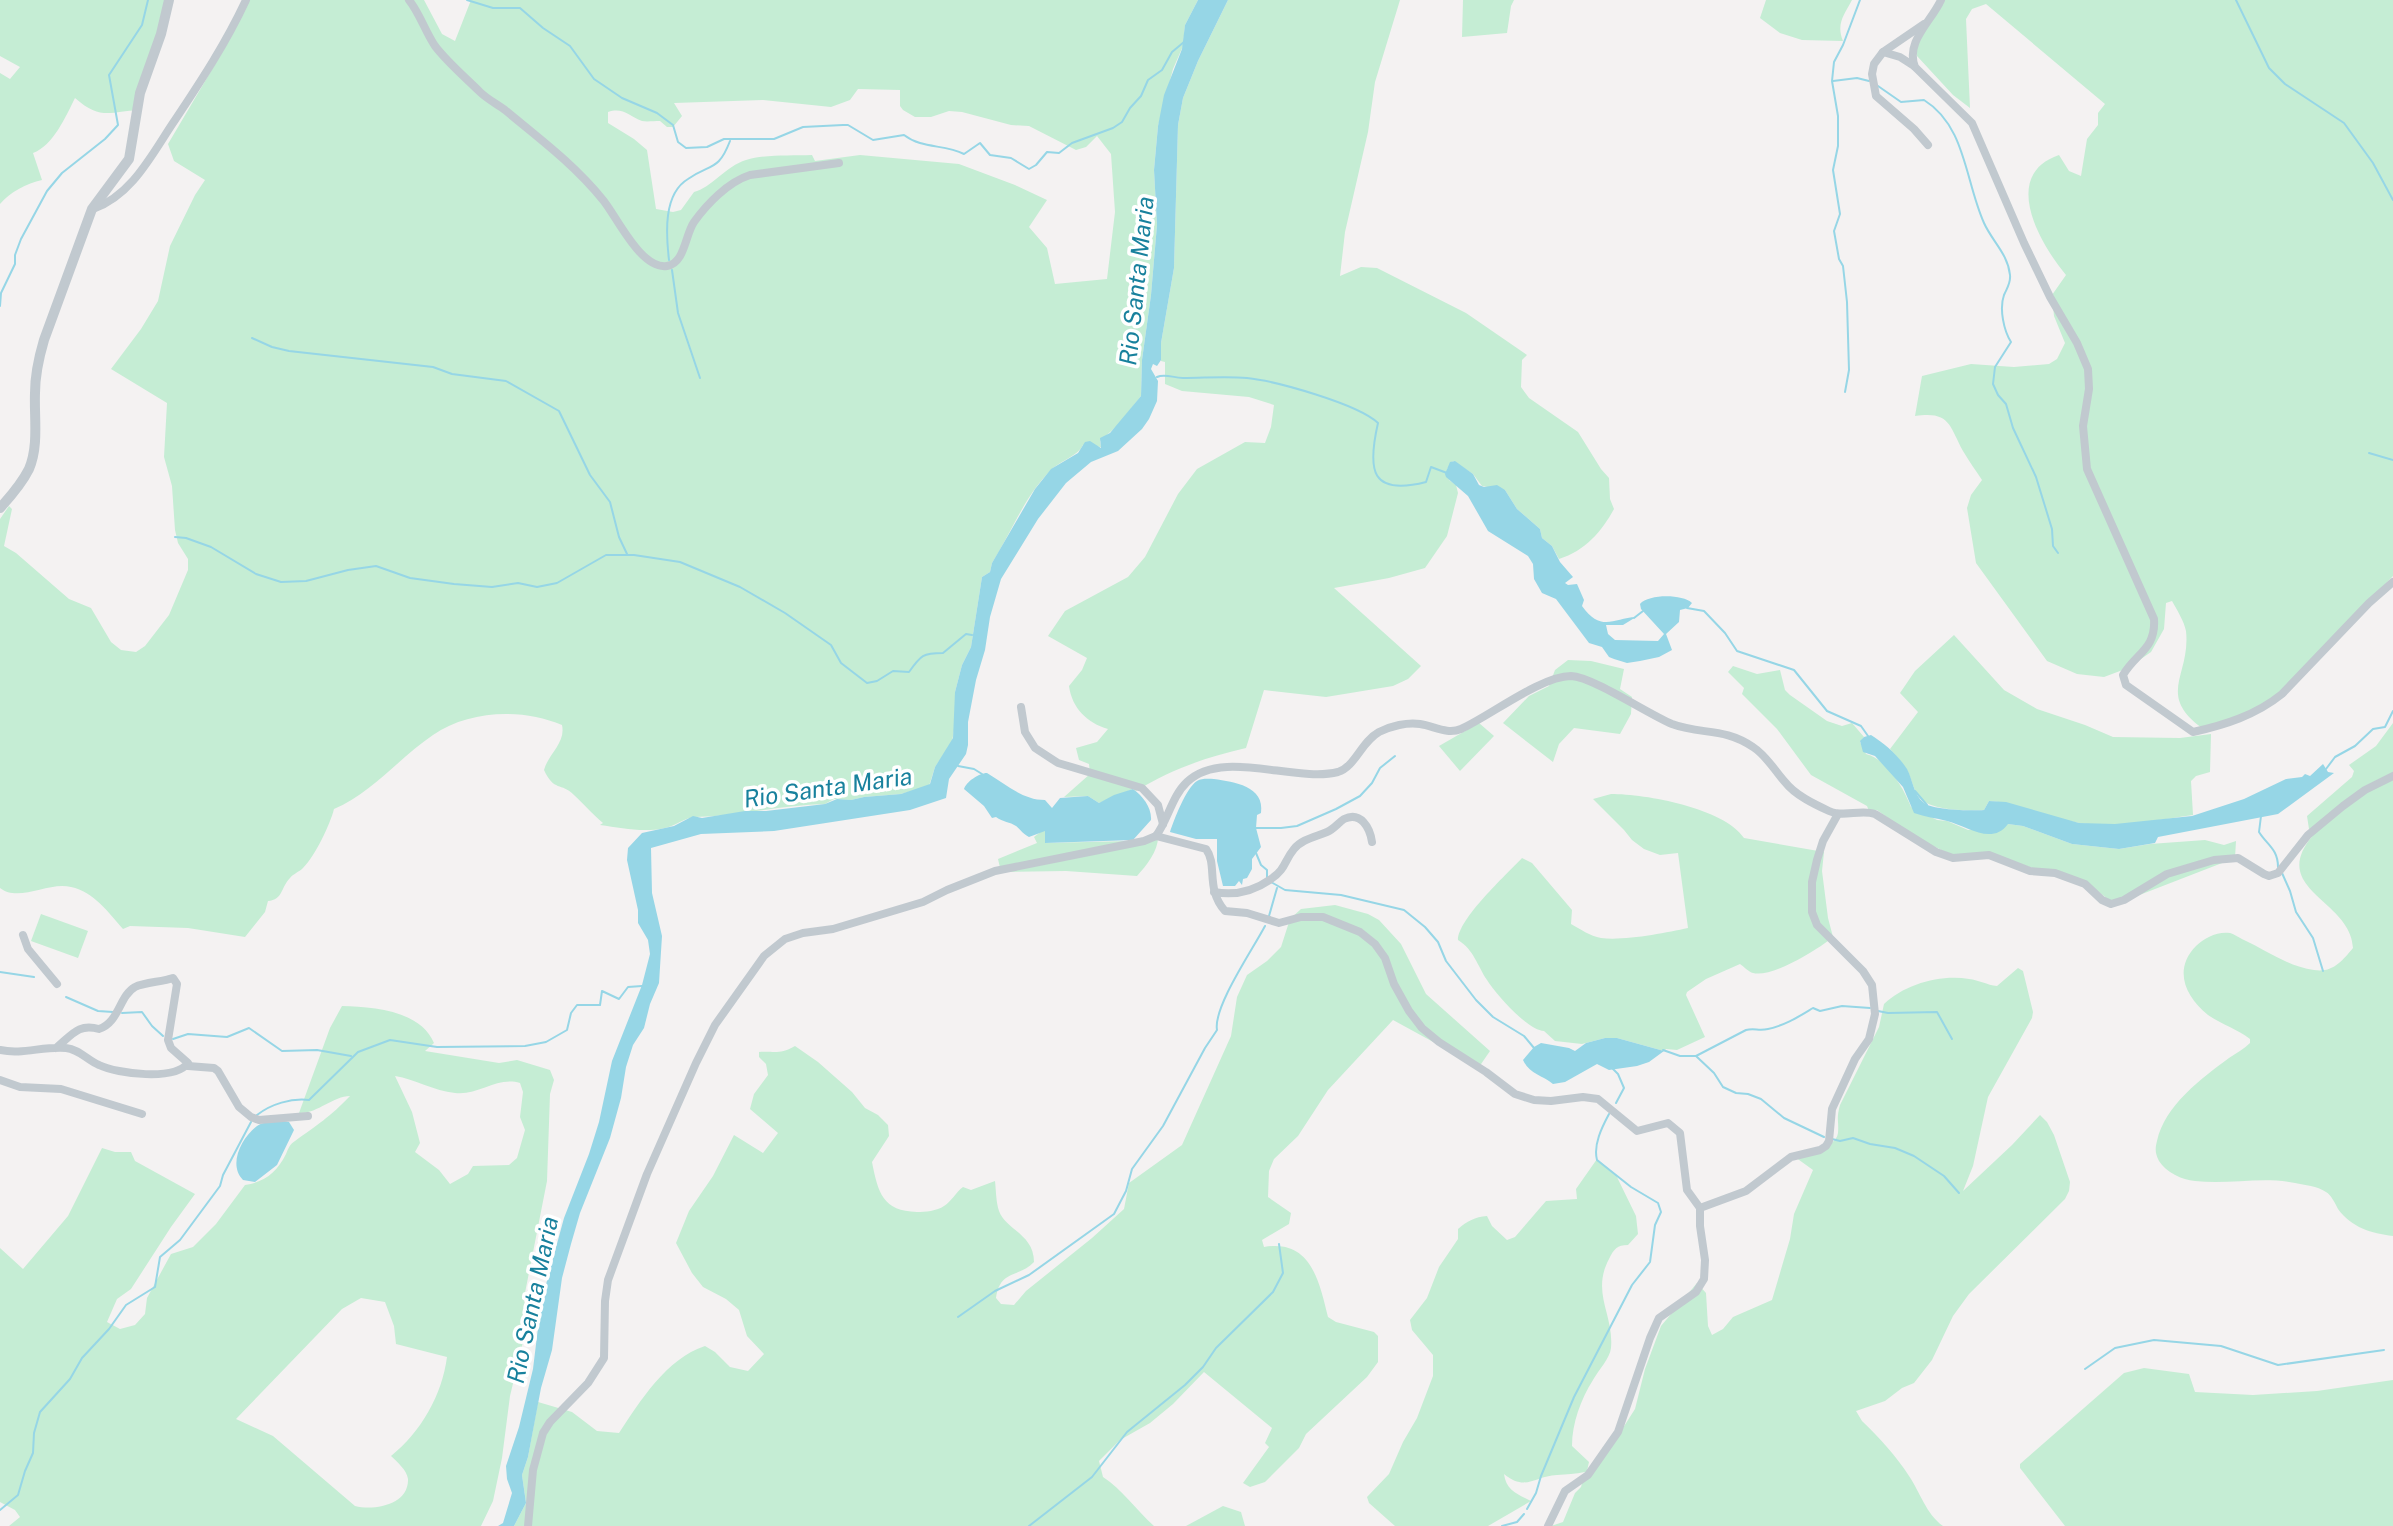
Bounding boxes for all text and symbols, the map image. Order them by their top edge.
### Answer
water label: Rio Santa Maria [1113,195,1159,367]
water label: Rio Santa Maria [742,761,914,813]
water label: Rio Santa Maria [501,1214,563,1386]

